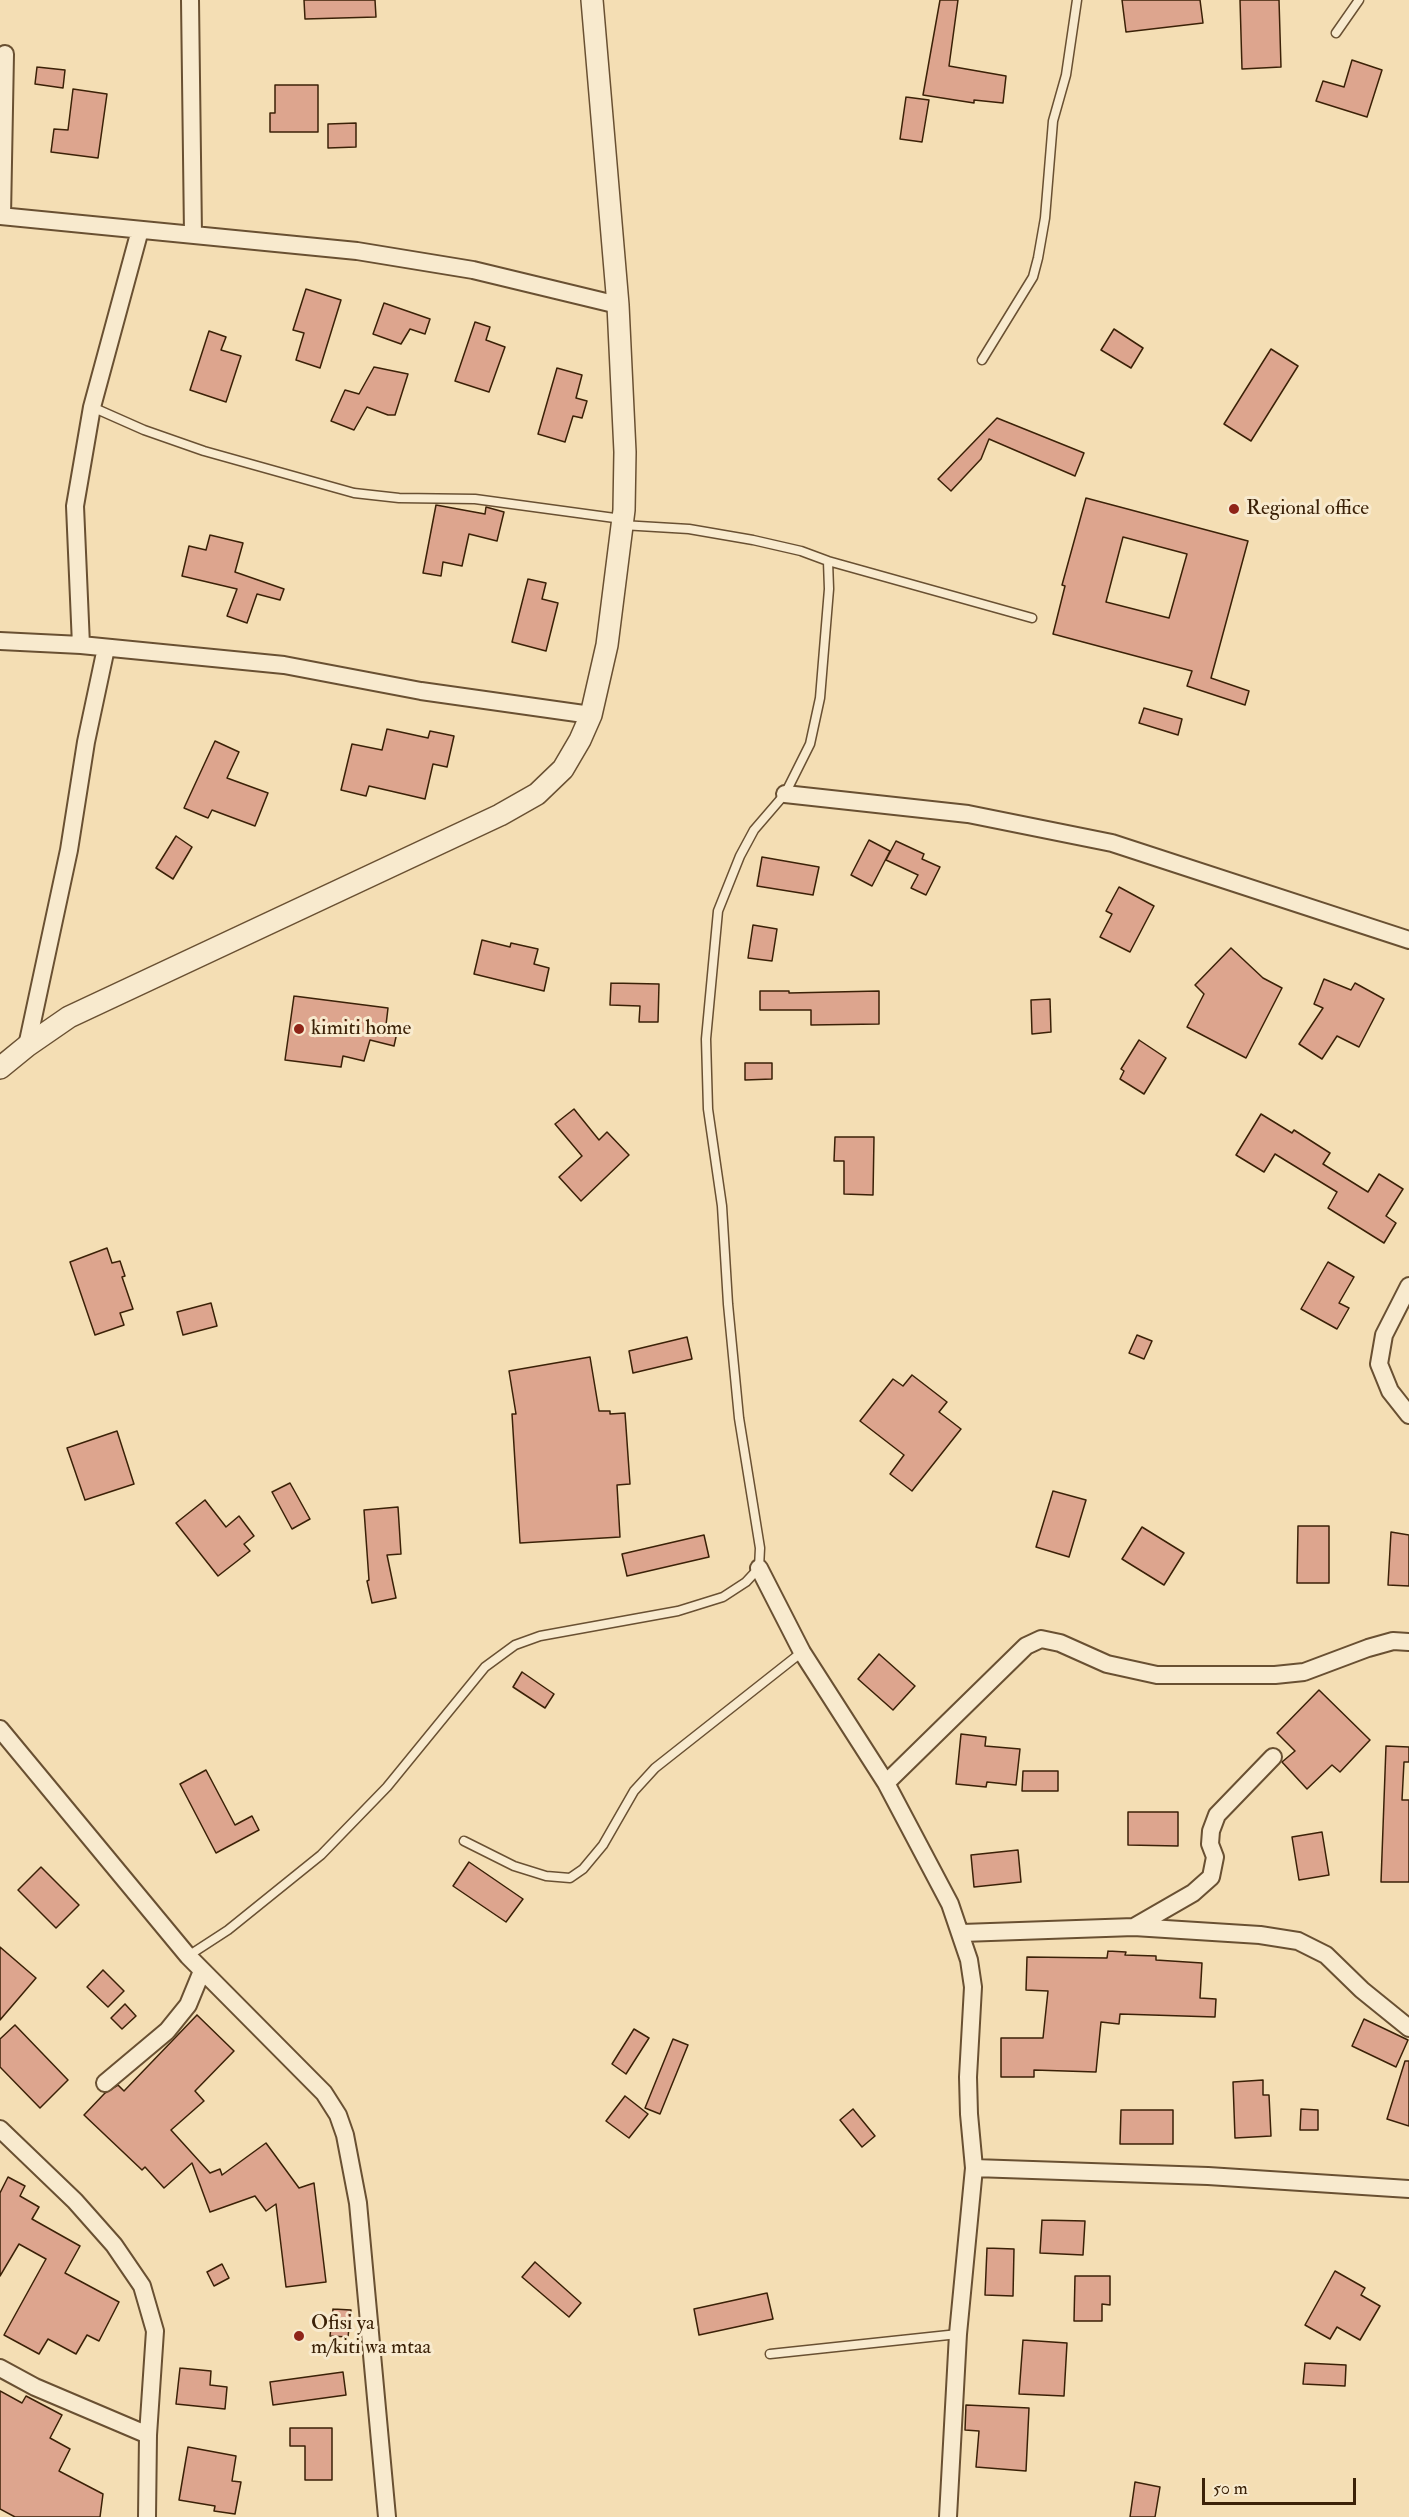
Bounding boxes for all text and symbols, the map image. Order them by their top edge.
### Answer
place label: Regional office [1246,496,1369,522]
marker: Regional office [1227,502,1241,516]
place label: kimiti home [311,1016,411,1042]
marker: kimiti home [292,1022,306,1036]
place label: Ofisi ya m/kiti wa mtaa [311,2311,431,2361]
marker: Ofisi ya m/kiti wa mtaa [292,2329,306,2343]
scale bar [1205,2466,1360,2504]
text: 50 m [1213,2477,1248,2500]

